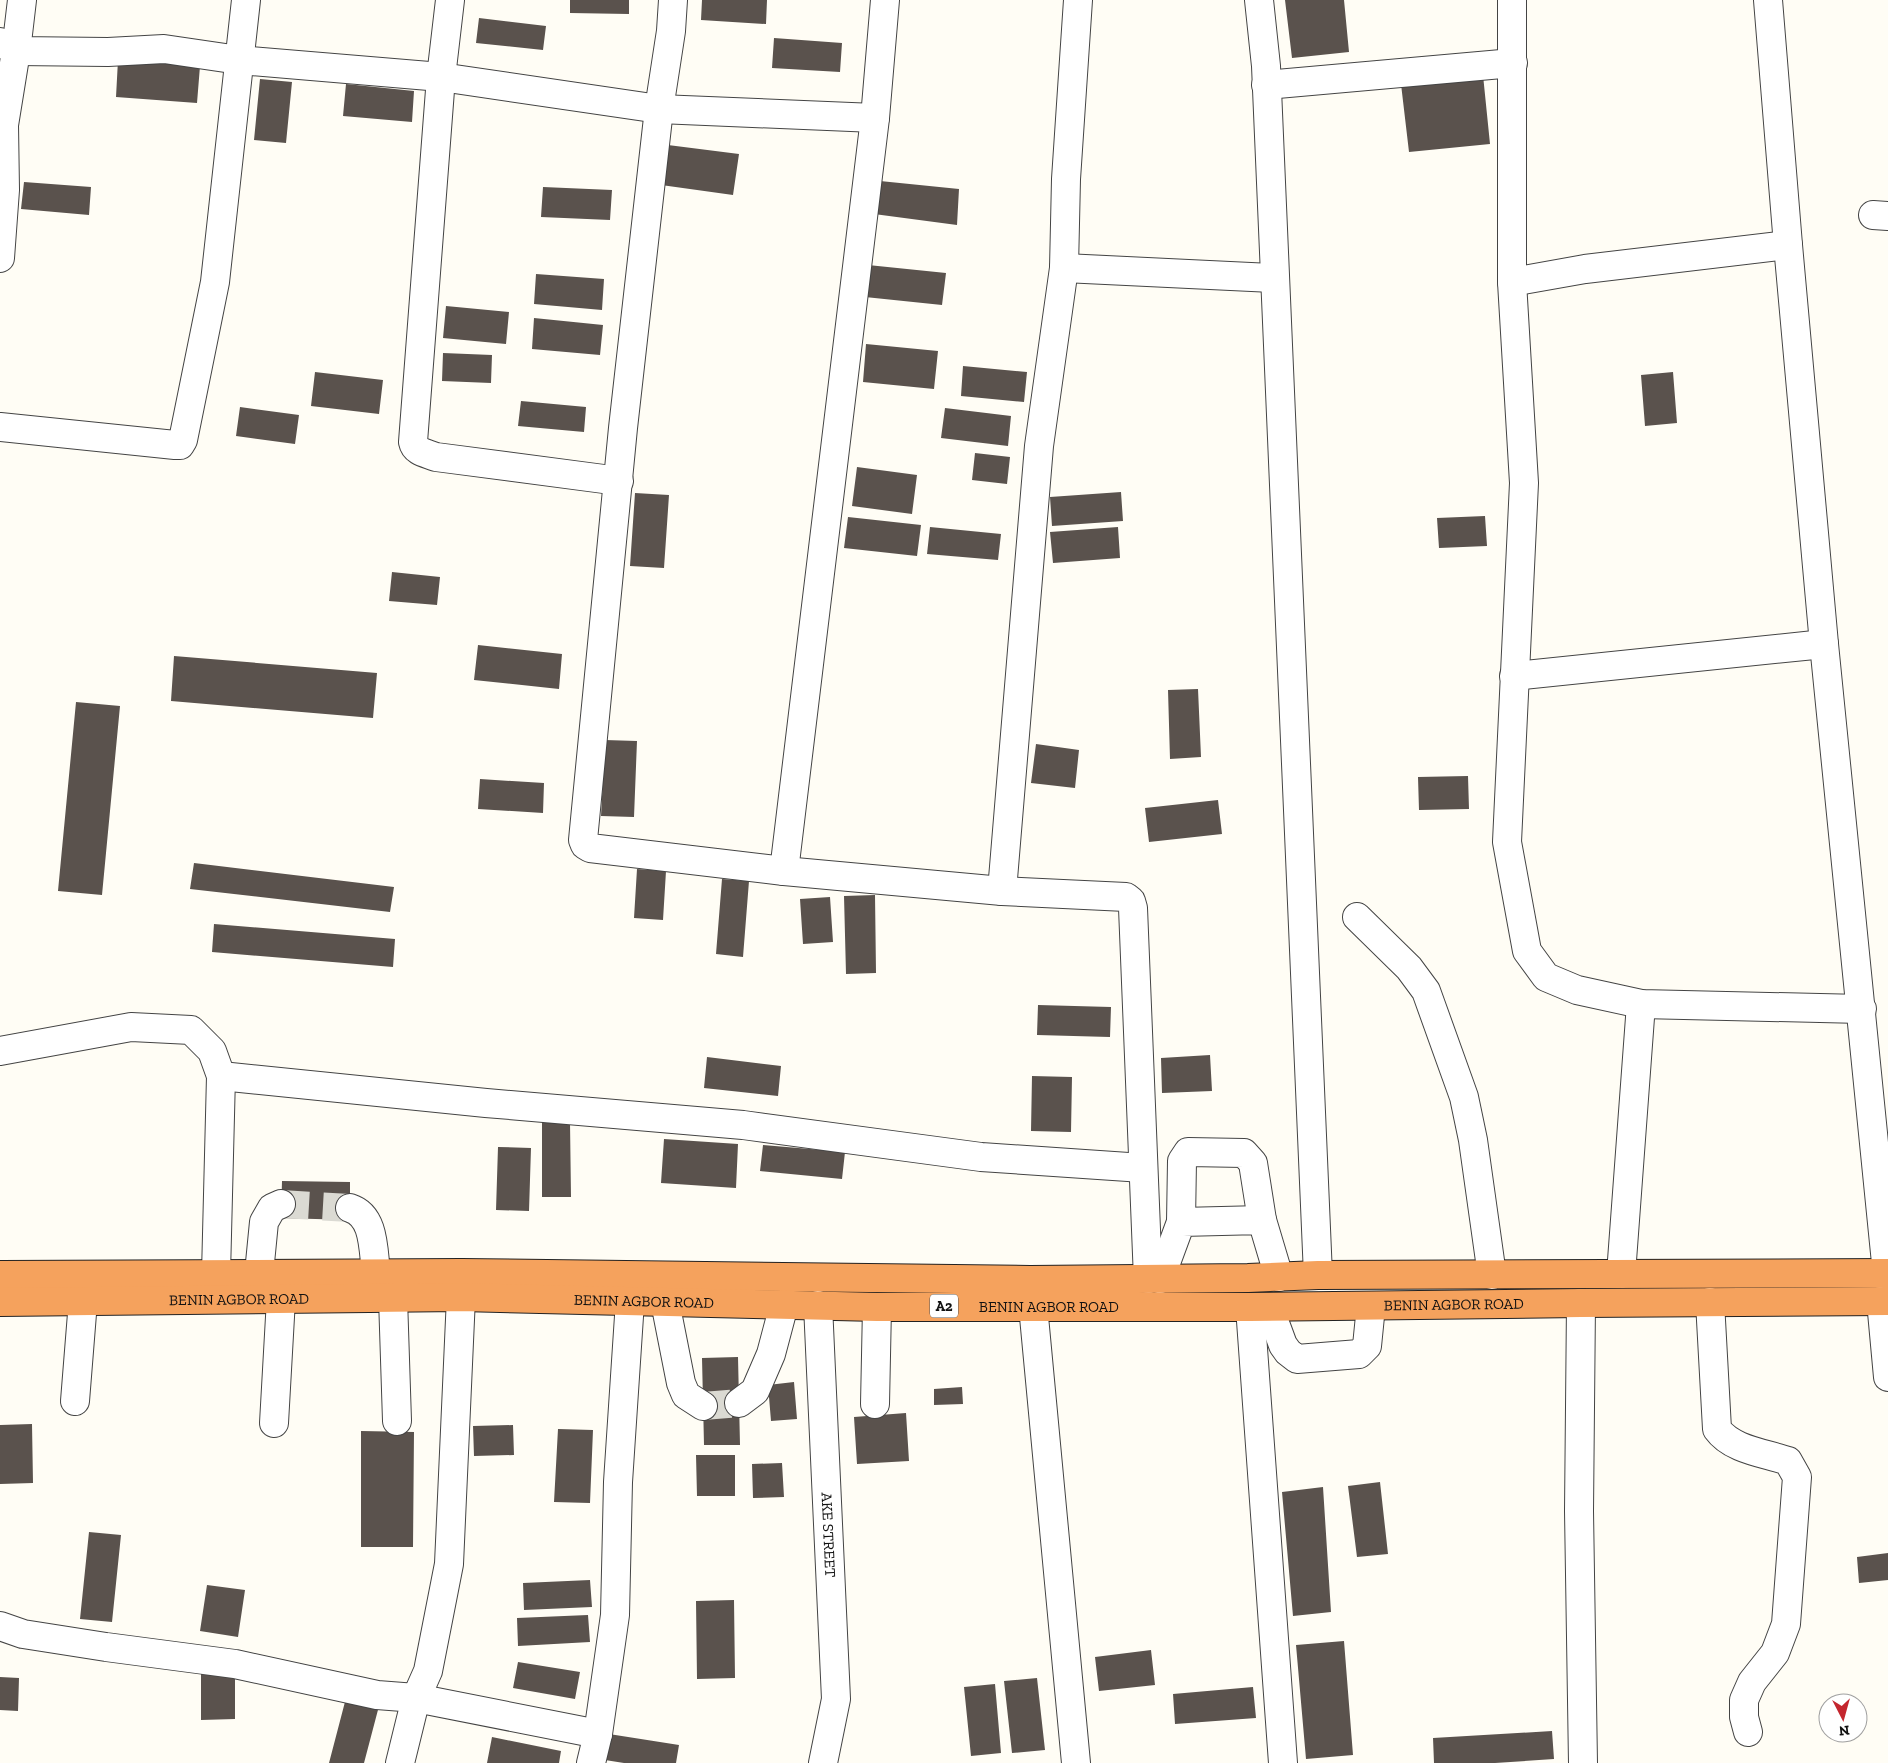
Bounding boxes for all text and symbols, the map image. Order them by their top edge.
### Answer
street label: BENIN AGBOR ROAD [169,1290,309,1309]
street label: BENIN AGBOR ROAD [574,1291,714,1312]
road number: A2 [930,1294,958,1318]
street label: BENIN AGBOR ROAD [1384,1295,1524,1314]
street label: BENIN AGBOR ROAD [979,1298,1119,1316]
street label: AKE STREET [818,1492,839,1578]
north arrow [1818,1693,1868,1743]
text: N [1838,1721,1850,1739]

